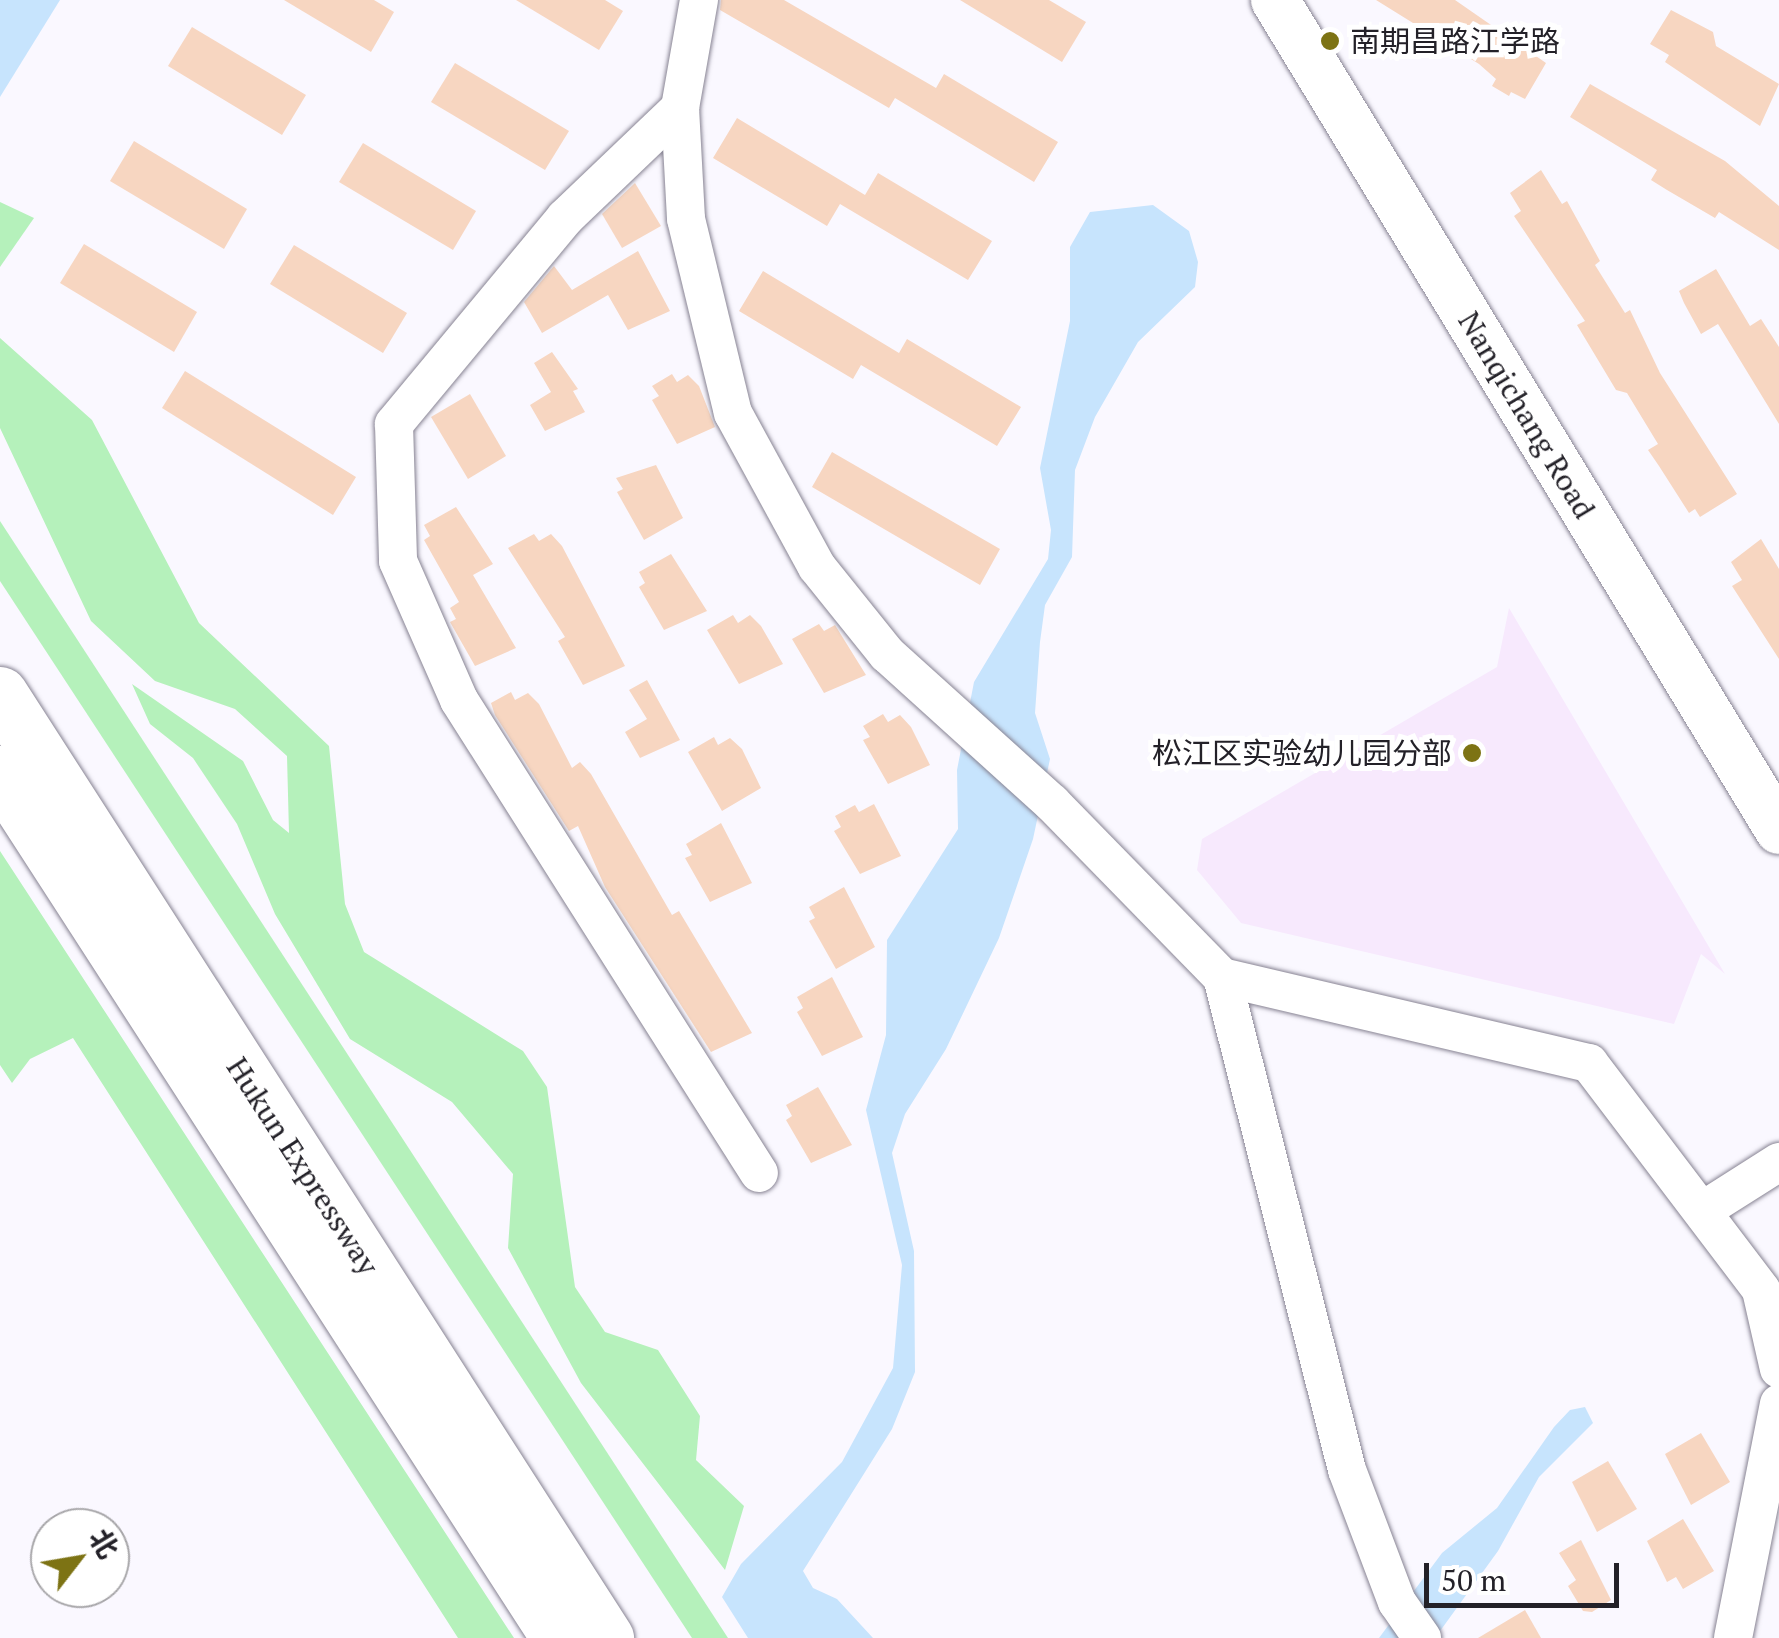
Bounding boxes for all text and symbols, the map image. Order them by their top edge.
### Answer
place label: 南期昌路江学路 [1350,23,1560,59]
marker: 南期昌路江学路 [1319,30,1341,52]
street label: Nanqichang Road [1451,305,1603,525]
place label: 松江区实验幼儿园分部 [1152,735,1452,771]
marker: 松江区实验幼儿园分部 [1461,742,1483,764]
street label: Hukun Expressway [219,1051,387,1281]
north arrow [30,1508,130,1608]
text: 北 [81,1522,127,1565]
scale bar [1429,1543,1624,1605]
text: 50 m [1441,1560,1506,1600]

